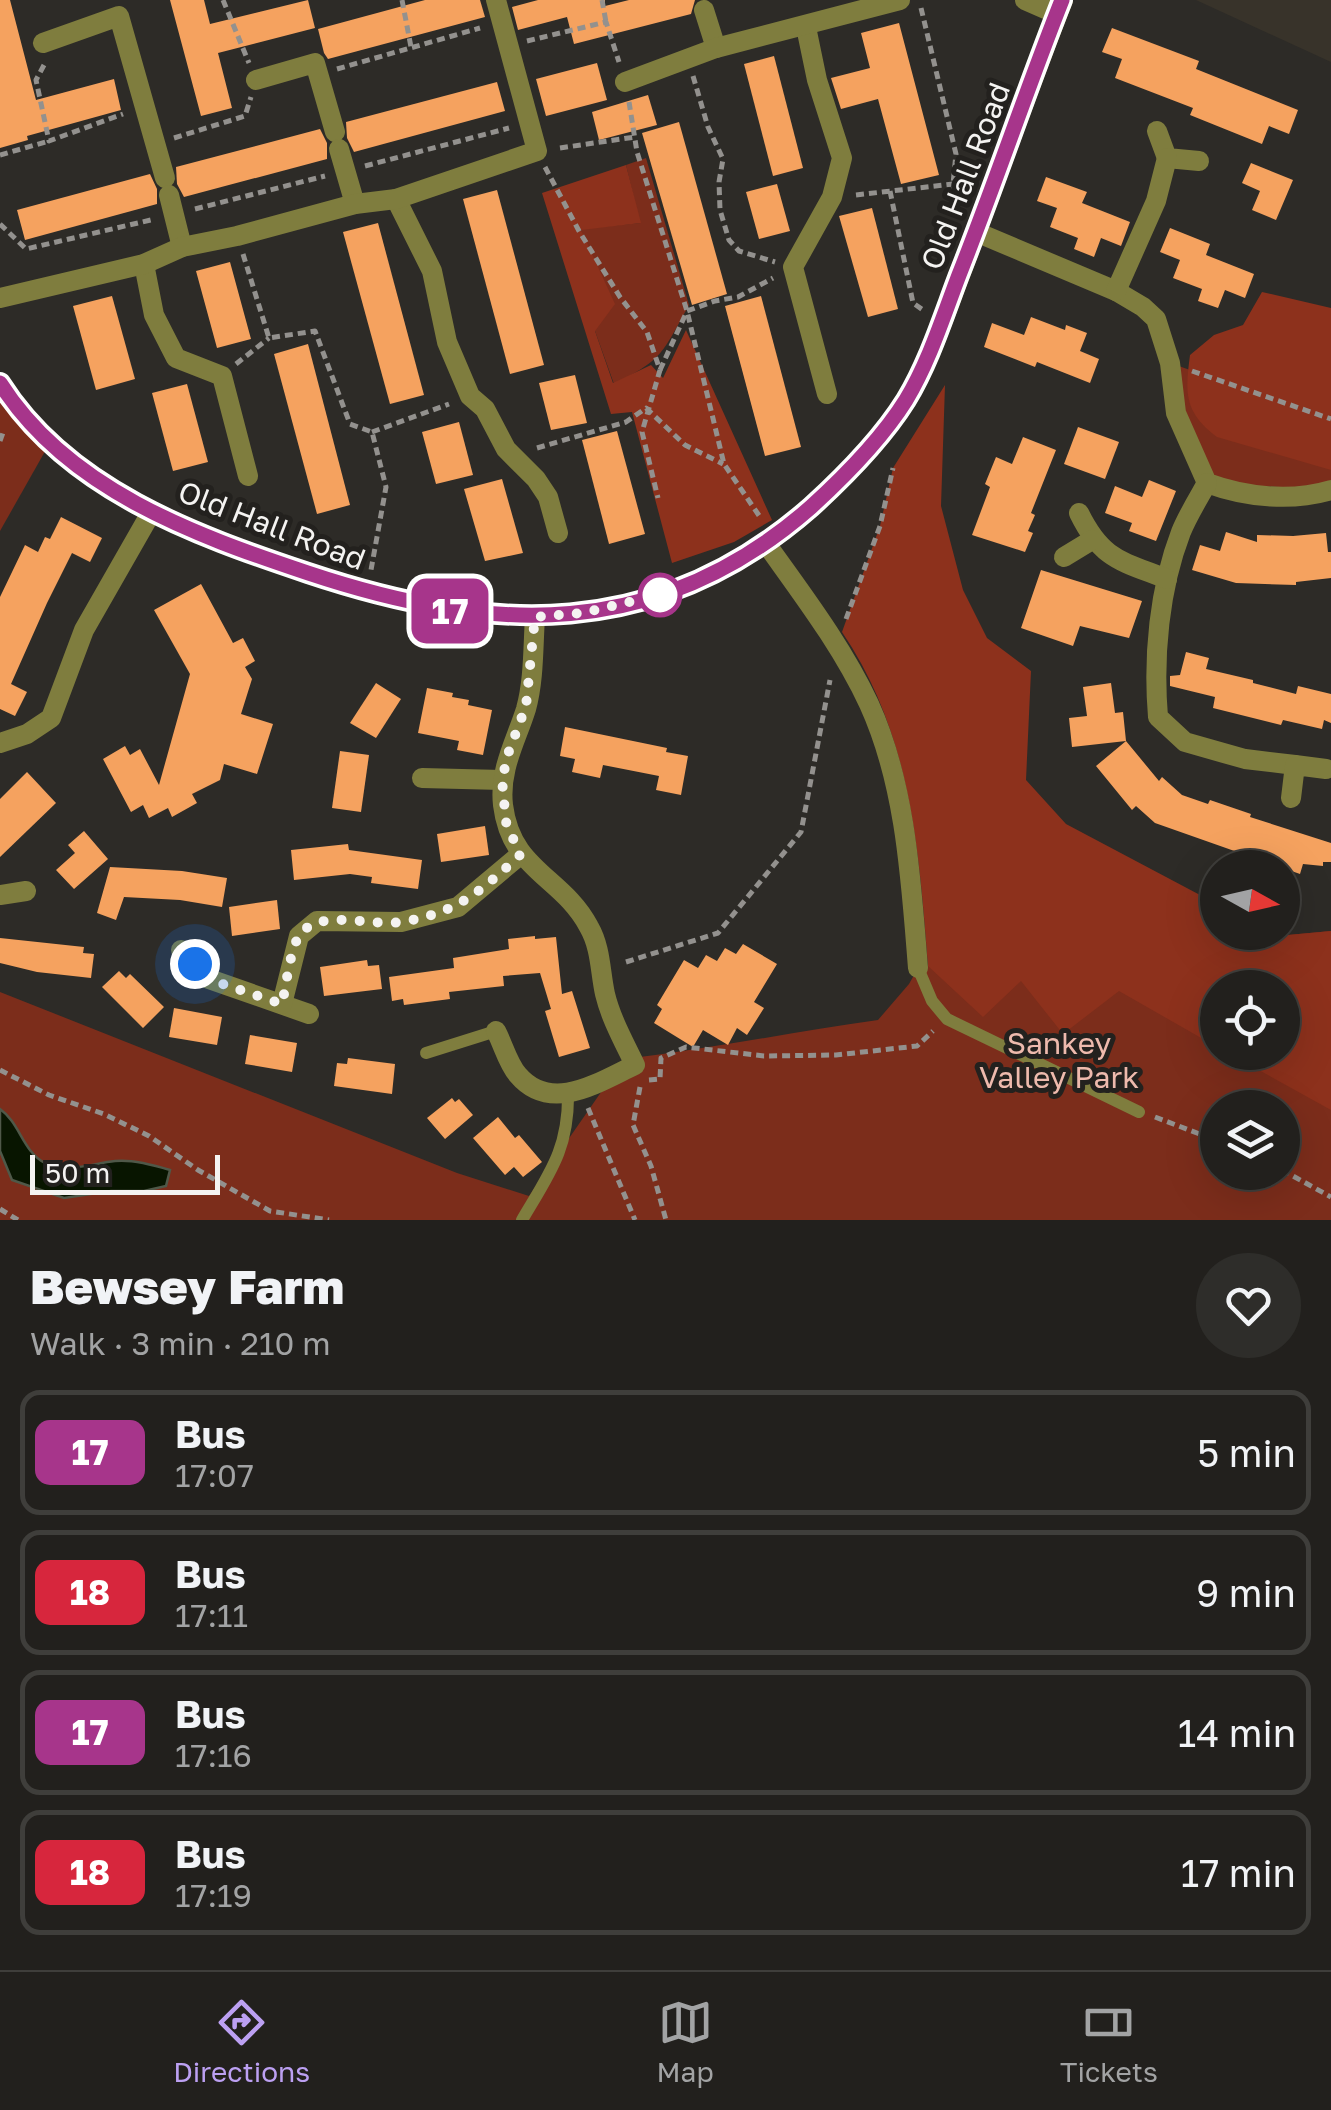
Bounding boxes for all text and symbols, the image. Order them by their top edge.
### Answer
street label: Old Hall Road [913,77,1017,275]
street label: Old Hall Road [173,473,371,577]
unlabelled marker [639,574,681,616]
line badge: 17 [405,578,495,644]
text: 17 [431,590,469,632]
north arrow [1200,850,1300,950]
map controls [1200,850,1300,1190]
your location [170,939,220,989]
button: locate [1200,970,1300,1070]
park label: Sankey Valley Park [979,1025,1139,1095]
button: layers [1200,1090,1300,1190]
scale bar [30,1150,220,1194]
text: 50 m [45,1156,110,1189]
button: heart [1196,1253,1301,1358]
text: Bewsey Farm [30,1257,344,1315]
text: Walk · 3 min · 210 m [30,1324,331,1362]
text: Bus [175,1411,246,1456]
text: 5 min [1197,1430,1296,1475]
text: 17 [71,1431,109,1473]
text: 17:07 [175,1456,254,1494]
text: Bus [175,1551,246,1596]
text: 9 min [1196,1570,1296,1615]
text: 18 [70,1571,110,1613]
text: 17:11 [175,1596,248,1634]
text: Bus [175,1691,246,1736]
text: 14 min [1178,1710,1296,1755]
text: 17 [71,1711,109,1753]
text: 17:16 [175,1736,252,1774]
text: Bus [175,1831,246,1876]
text: 17 min [1181,1850,1296,1895]
text: 18 [70,1851,110,1893]
text: 17:19 [175,1876,252,1914]
tab: Directions [173,1995,310,2088]
tab: Map [656,1995,714,2088]
tab: Tickets [1060,1995,1158,2088]

